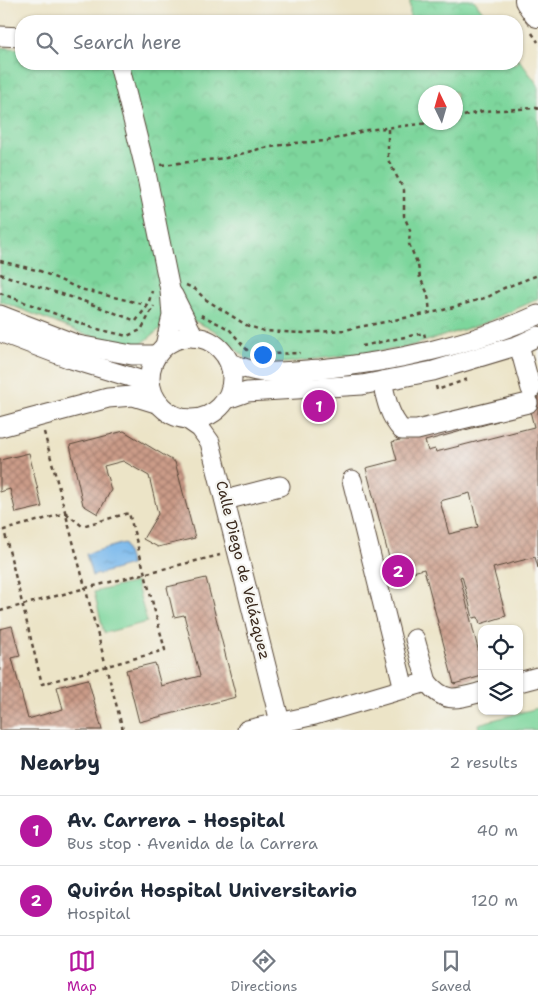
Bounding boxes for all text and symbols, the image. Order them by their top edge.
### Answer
search box [15,15,523,70]
icon: search [33,29,61,57]
text: Search here [73,30,182,55]
north arrow [418,85,463,130]
your location [250,342,276,368]
pin: 1 [303,387,335,425]
street label: Calle Diego de Velázquez [211,479,275,661]
pin: 2 [382,552,414,590]
map controls [478,625,523,715]
button: locate [478,625,523,670]
button: layers [478,670,523,715]
text: Nearby [20,749,100,777]
text: 2 results [449,752,518,773]
text: Av. Carrera - Hospital [67,808,285,833]
text: 1 [32,820,40,841]
text: 40 m [476,820,518,841]
text: Bus stop · Avenida de la Carrera [67,833,318,854]
text: Quirón Hospital Universitario [67,878,357,903]
text: 2 [30,890,42,911]
text: 120 m [471,890,518,911]
text: Hospital [67,903,130,924]
tab: Map [67,947,97,995]
tab: Directions [231,947,297,995]
tab: Saved [431,947,471,995]

